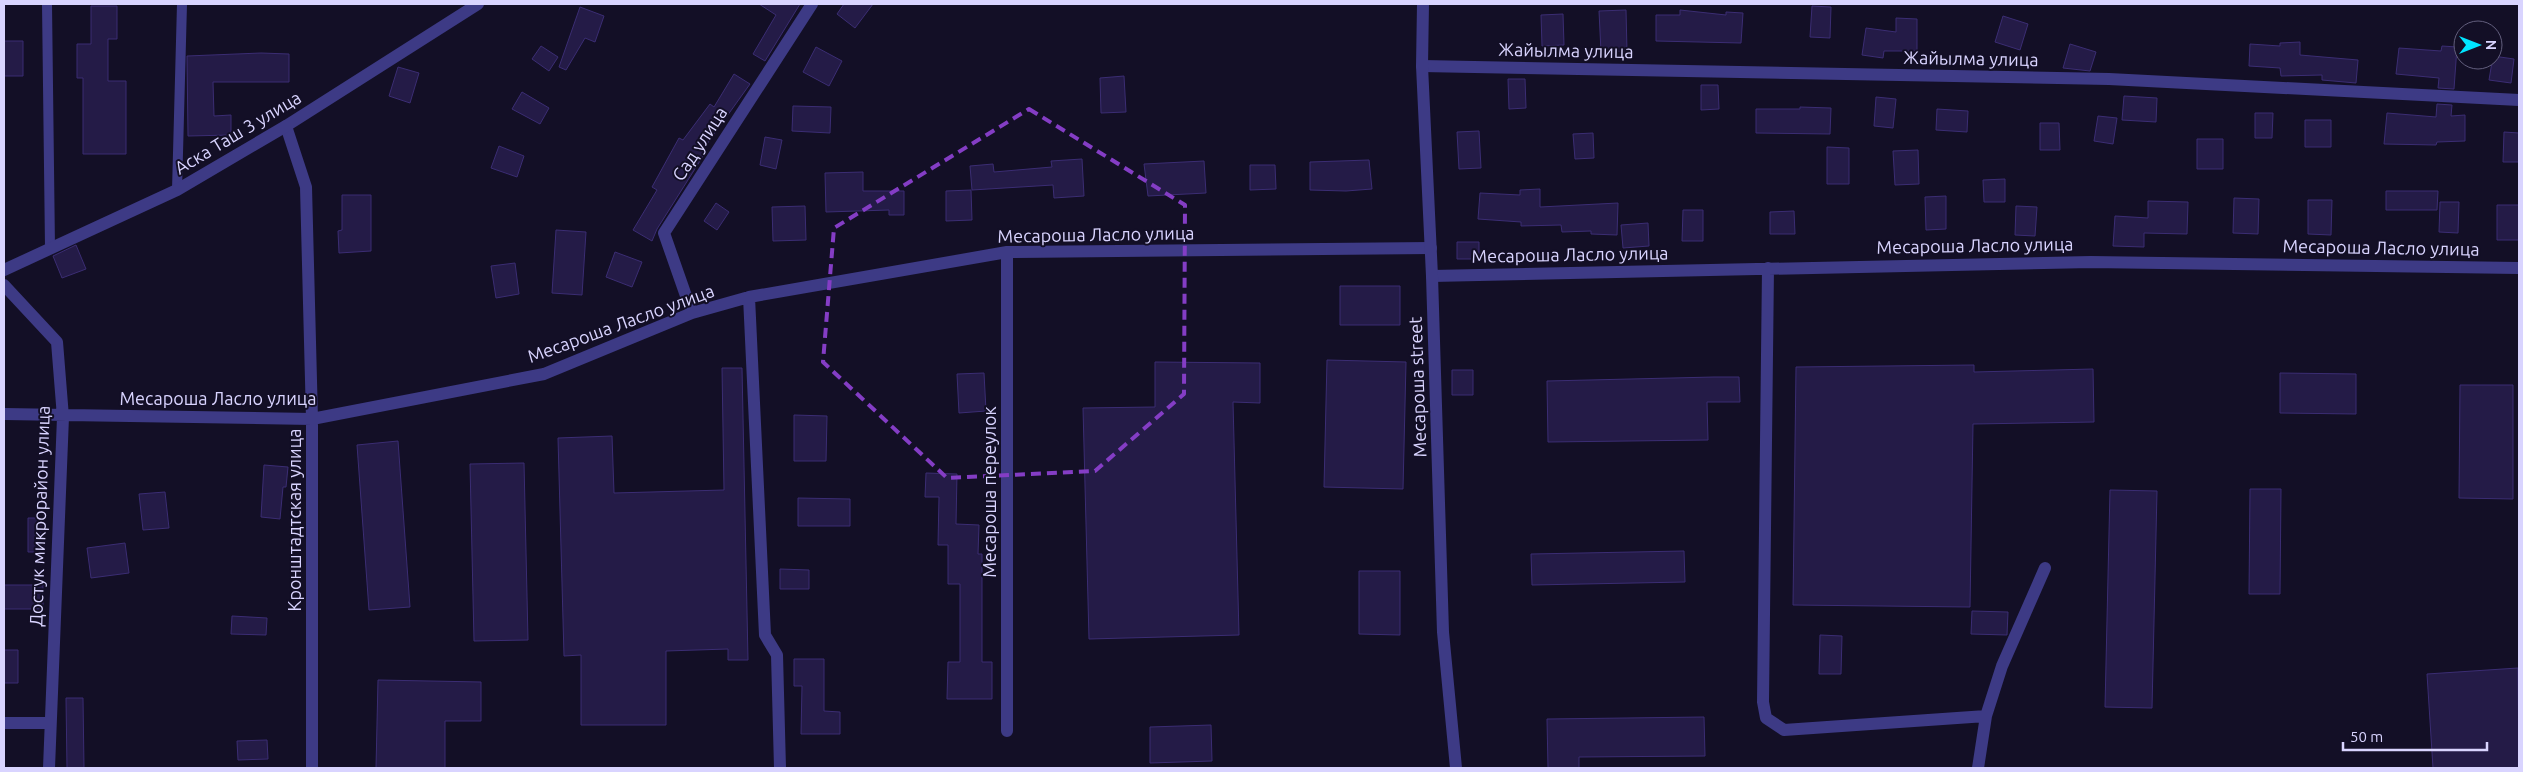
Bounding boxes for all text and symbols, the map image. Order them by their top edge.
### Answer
north arrow [2453,20,2503,70]
street label: Жайылма улица [1498,39,1634,61]
text: N [2483,40,2499,50]
street label: Жайылма улица [1903,47,2039,69]
street label: Аска Таш 3 улица [171,87,304,178]
street label: Сад улица [668,103,730,184]
street label: Месароша Ласло улица [997,222,1195,246]
street label: Месароша Ласло улица [1876,233,2074,257]
street label: Месароша Ласло улица [2282,235,2480,259]
street label: Месароша Ласло улица [1471,242,1669,266]
street label: Месароша Ласло улица [525,280,717,366]
street label: Месароша street [1405,316,1429,458]
street label: Месароша Ласло улица [119,388,317,408]
street label: Достук микрорайон улица [25,405,53,627]
street label: Месароша переулок [979,406,999,578]
street label: Кронштадтская улица [284,429,304,611]
scale bar [2343,720,2487,752]
text: 50 m [2350,728,2383,745]

